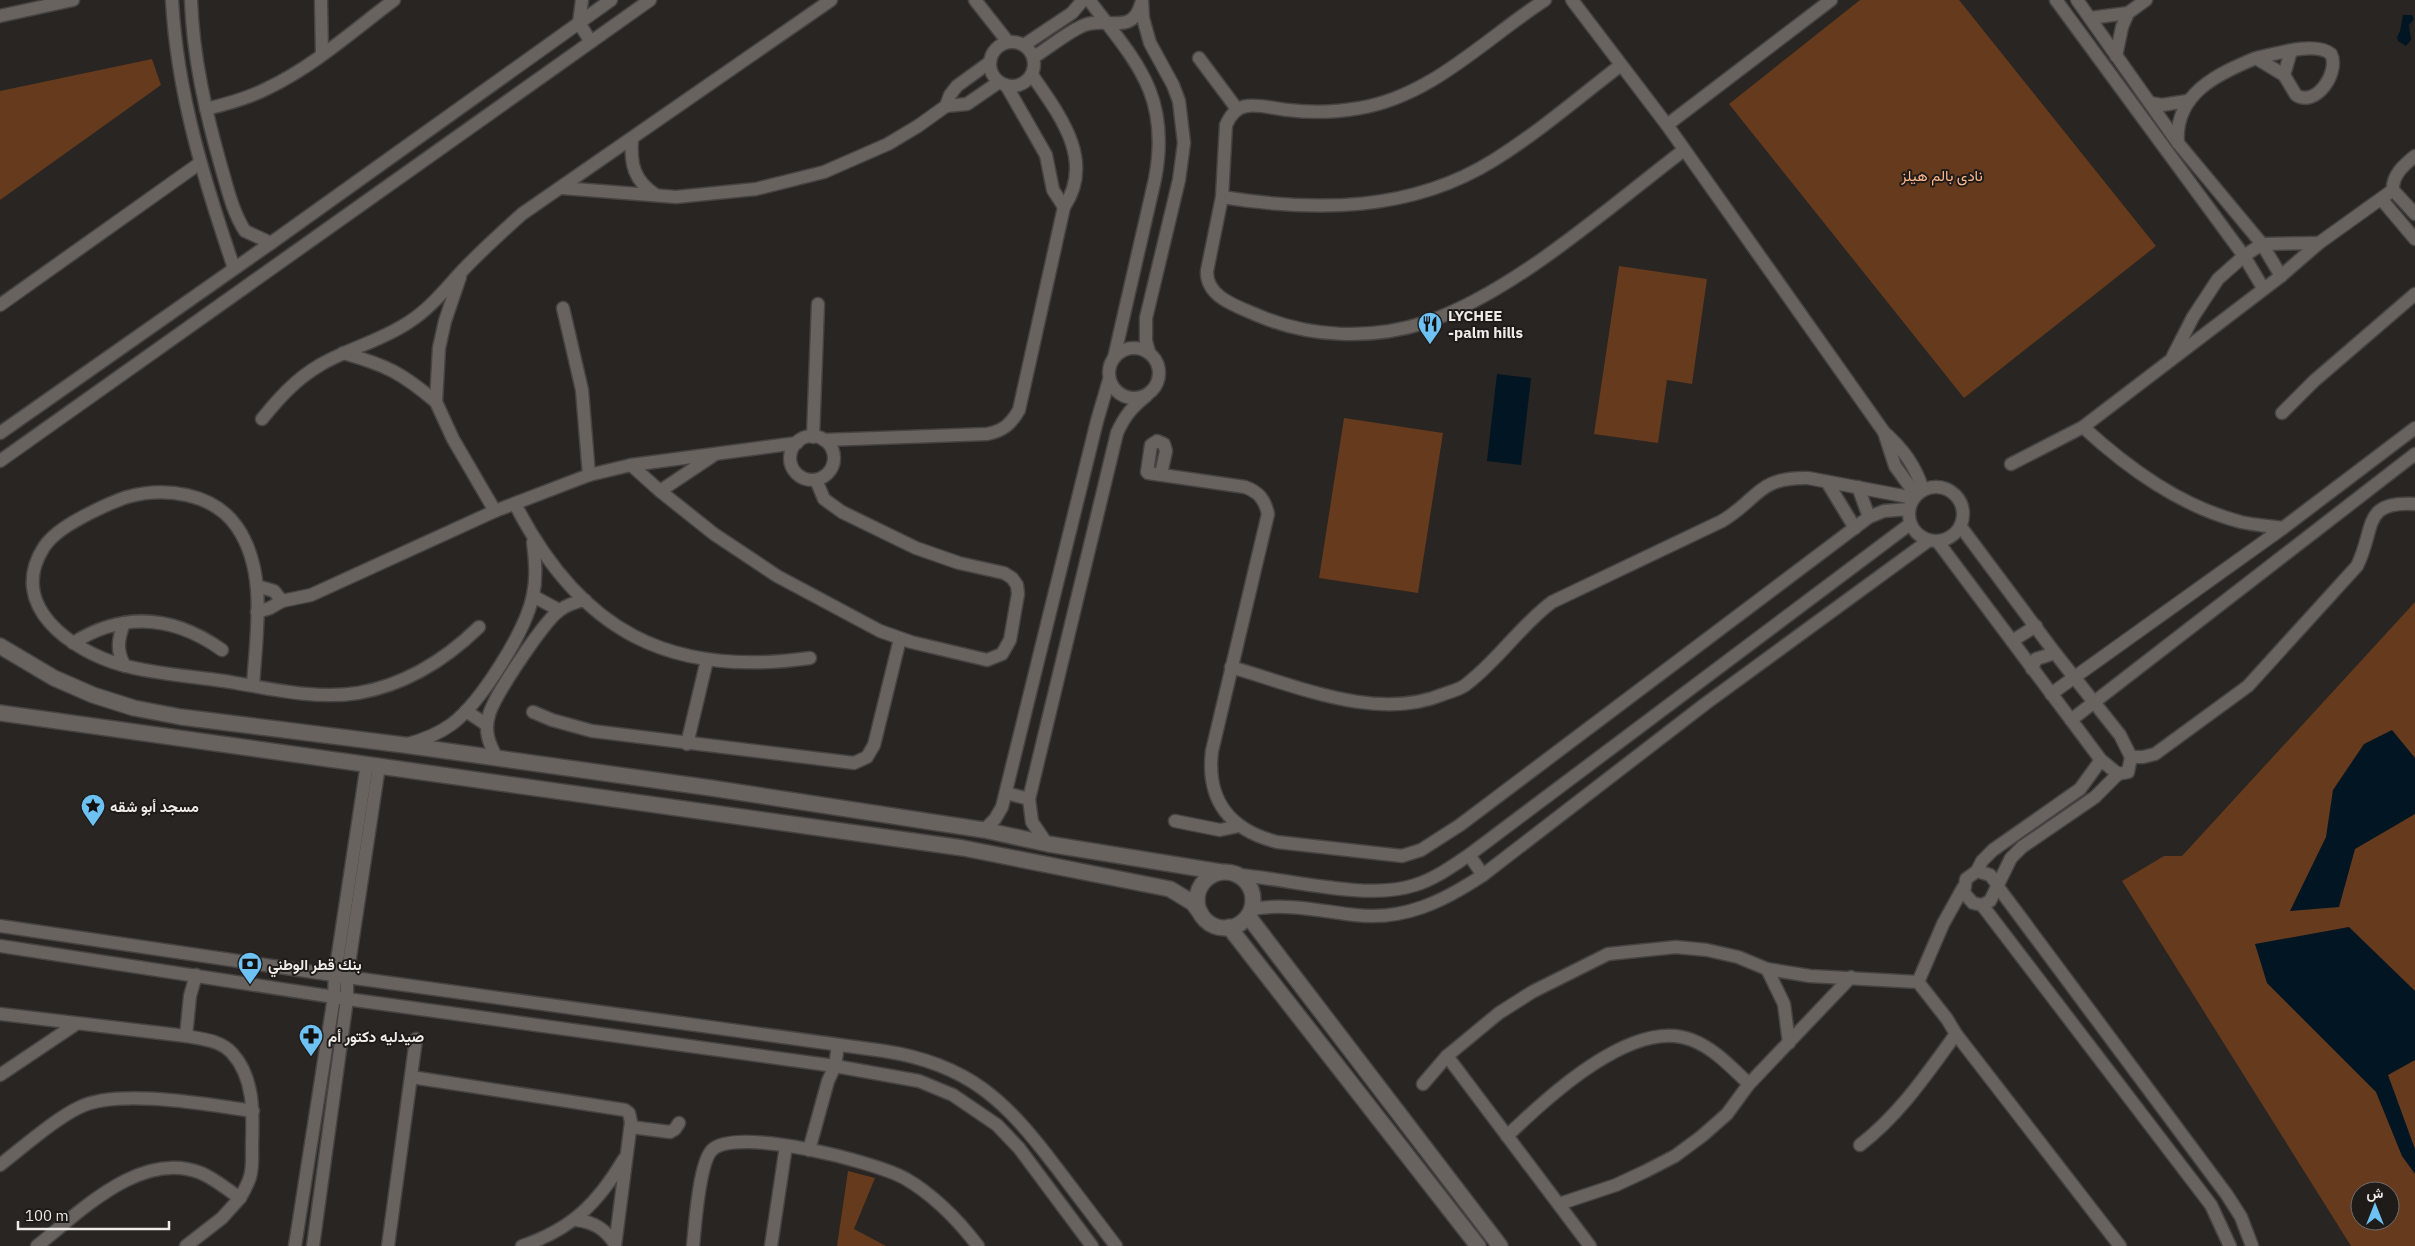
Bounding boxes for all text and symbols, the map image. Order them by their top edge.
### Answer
park label: نادى بالم هيلز [1900,166,1983,186]
place label: LYCHEE -palm hills [1448,306,1523,342]
restaurant icon: LYCHEE -palm hills [1417,311,1443,345]
place icon: مسجد أبو شقه [80,793,106,827]
place label: مسجد أبو شقه [110,797,199,816]
bank icon: بنك قطر الوطني [237,951,263,985]
place label: بنك قطر الوطني [268,955,362,978]
pharmacy icon: صيدليه دكتور أم [298,1023,324,1057]
place label: صيدليه دكتور أم [328,1027,424,1047]
north arrow [2350,1181,2400,1231]
text: ش [2367,1184,2384,1202]
scale bar [18,1198,169,1230]
text: 100 m [25,1206,69,1225]

